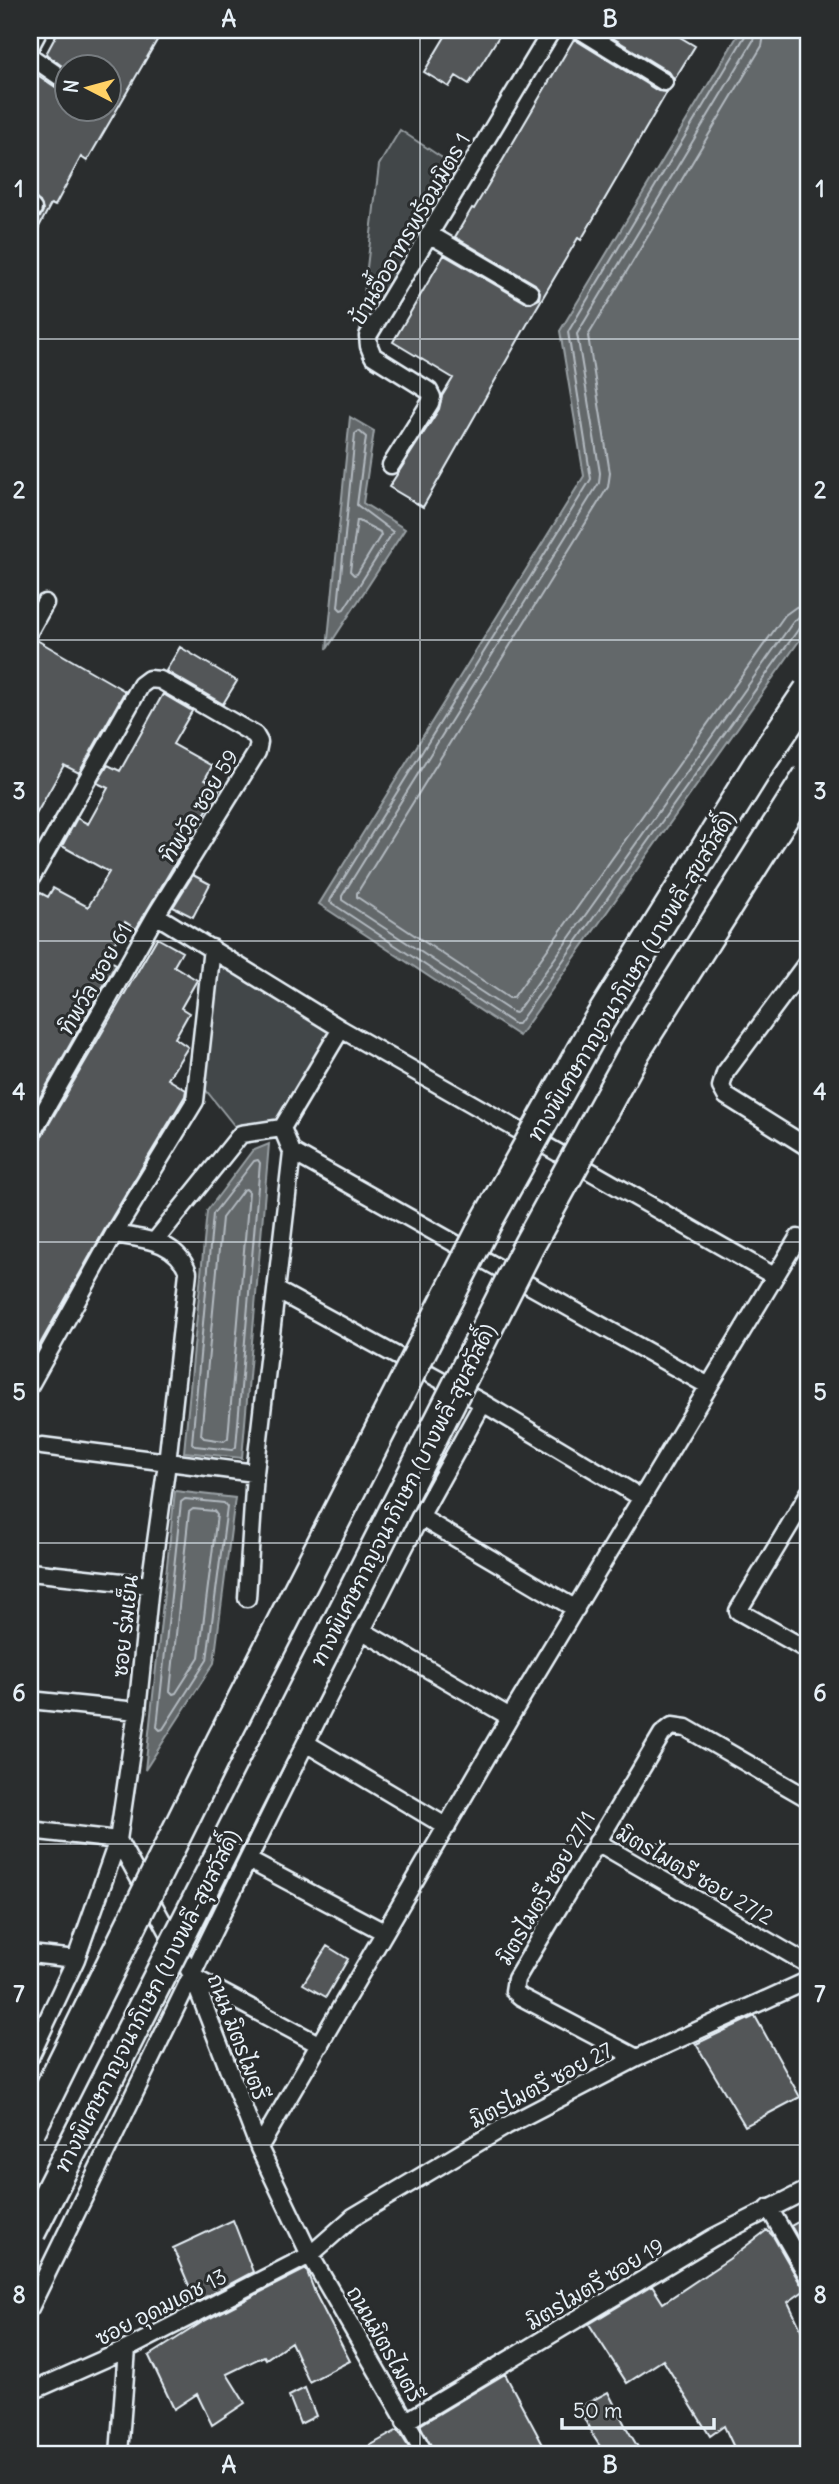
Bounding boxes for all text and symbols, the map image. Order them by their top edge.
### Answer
text: A [222,4,237,33]
text: B [602,4,618,33]
north arrow [52,52,122,122]
text: N [58,78,84,94]
street label: บ้านอื้ออาทรพร้อมมิตร 1 [340,126,476,330]
text: 1 [14,174,24,203]
text: 1 [815,174,825,203]
text: 2 [13,475,26,504]
text: 2 [814,475,827,504]
street label: ทิพวัล ซอย 59 [154,744,244,868]
text: 3 [12,776,26,805]
text: 3 [813,776,827,805]
street label: ทางพิเศษกาญจนาภิเษก (บางพลี-สุขสวัสดิ์) [518,803,743,1148]
street label: ทิพวัล ซอย 61 [52,918,138,1040]
text: 4 [12,1077,26,1106]
text: 4 [813,1077,827,1106]
street label: ทางพิเศษกาญจนาภิเษก (บางพลี-สุขสวัสดิ์) [301,1317,504,1672]
text: 5 [12,1377,26,1406]
text: 5 [813,1377,827,1406]
street label: ซอย ร่มเย็น [106,1573,144,1679]
text: 6 [12,1678,26,1707]
text: 6 [813,1678,827,1707]
street label: มิตรไมตรี ซอย 27/1 [491,1806,601,1970]
street label: มิตรไมตรี ซอย 27/2 [612,1819,778,1931]
street label: ทางพิเศษกาญจนาภิเษก (บางพลี-สุขสวัสดิ์) [45,1823,248,2178]
street label: ถนน มิตรไมตรี [202,1970,274,2104]
text: 7 [13,1979,25,2008]
text: 7 [814,1979,826,2008]
street label: มิตรไมตรี ซอย 27 [465,2036,617,2134]
street label: มิตรไมตรี ซอย 19 [521,2232,669,2336]
street label: ซอย อุดมเดช 13 [91,2262,233,2354]
text: 8 [12,2280,26,2309]
text: 8 [813,2280,827,2309]
street label: ถนนมิตรไมตรี [341,2281,429,2407]
scale bar [562,2386,715,2430]
text: 50 m [573,2397,622,2424]
text: A [222,2450,237,2479]
text: B [602,2450,618,2479]

